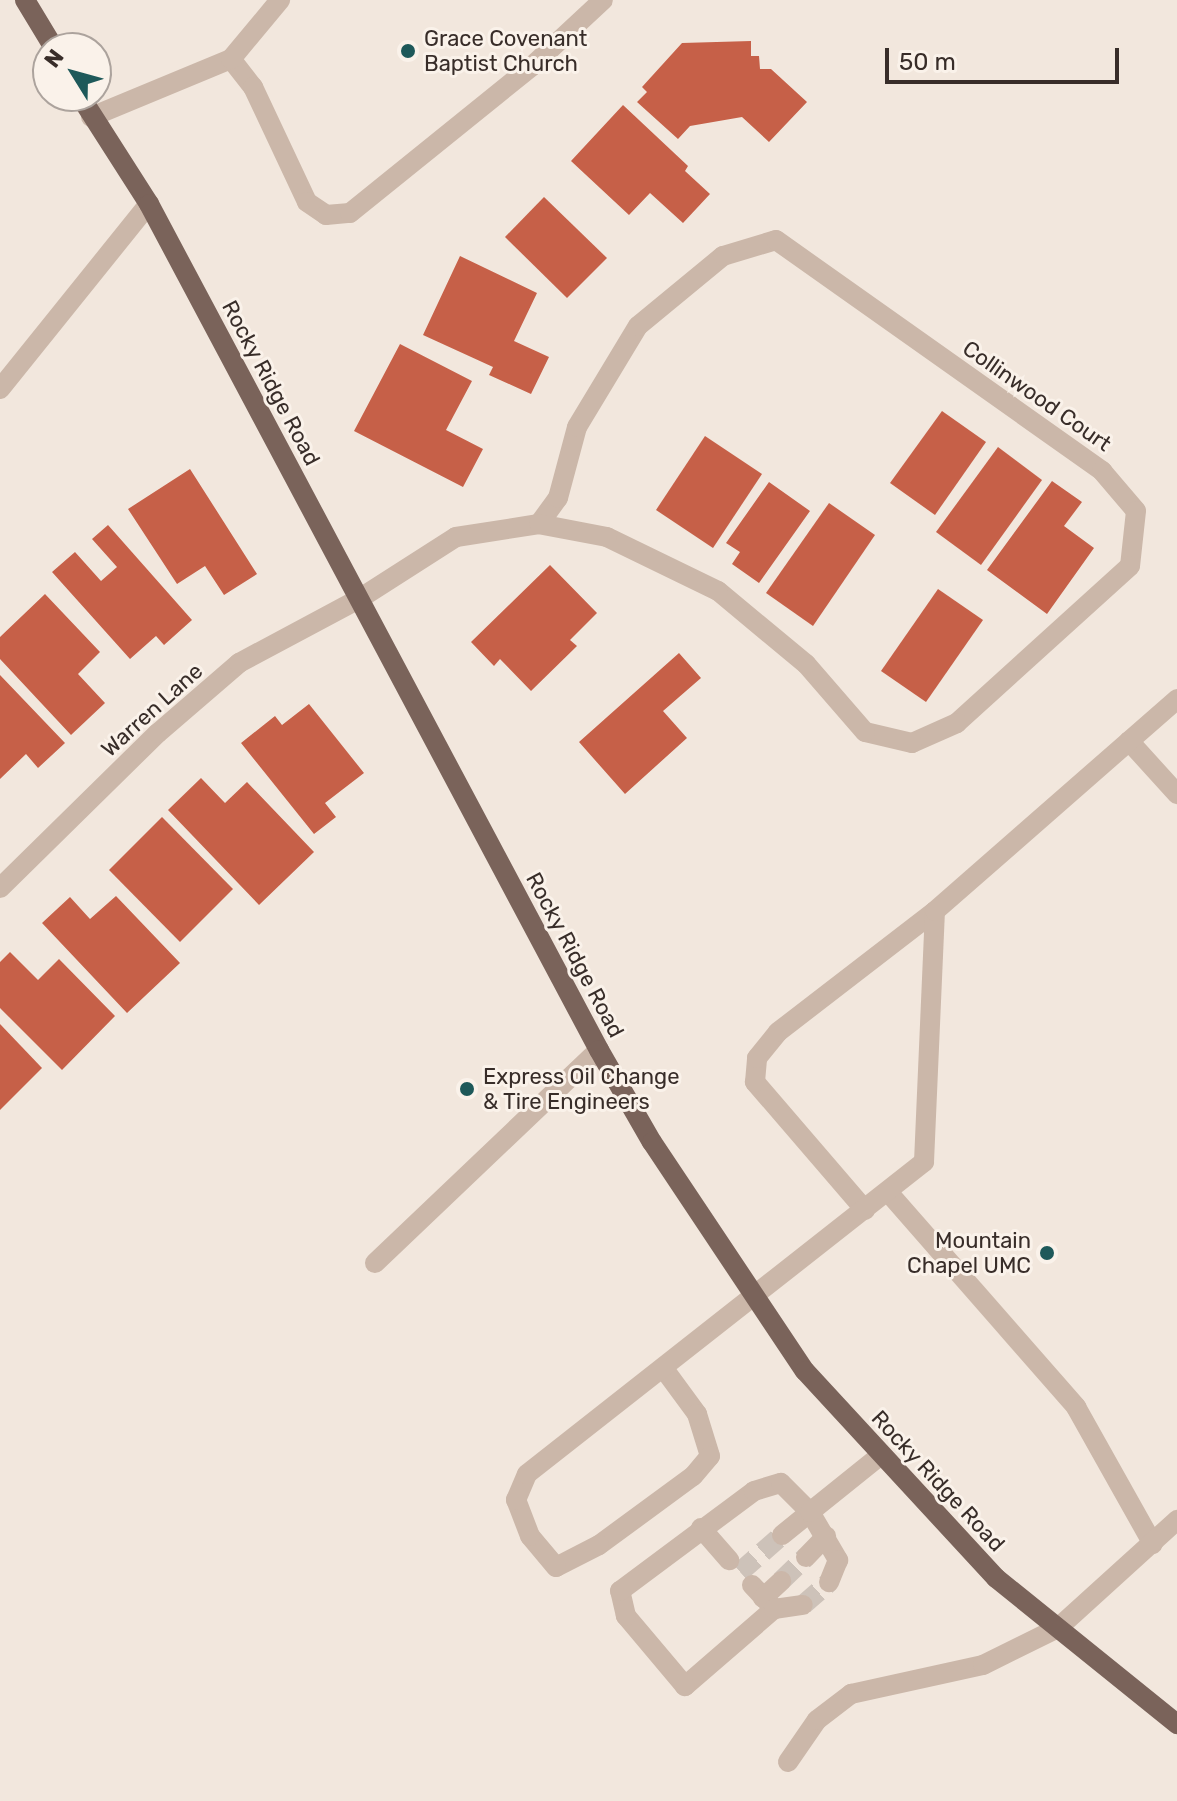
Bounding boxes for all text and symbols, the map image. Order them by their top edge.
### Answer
place label: Grace Covenant Baptist Church [424,25,587,76]
north arrow [32,32,112,112]
scale bar [889,32,1123,82]
marker: Grace Covenant Baptist Church [399,42,417,60]
text: N [38,44,70,73]
text: 50 m [899,48,956,76]
street label: Rocky Ridge Road [216,296,326,470]
street label: Collinwood Court [958,335,1116,457]
street label: Warren Lane [96,658,208,762]
street label: Rocky Ridge Road [520,868,630,1042]
place label: Express Oil Change & Tire Engineers [483,1063,680,1114]
marker: Express Oil Change & Tire Engineers [458,1080,476,1098]
place label: Mountain Chapel UMC [907,1227,1031,1278]
marker: Mountain Chapel UMC [1038,1244,1056,1262]
street label: Rocky Ridge Road [866,1405,1010,1557]

